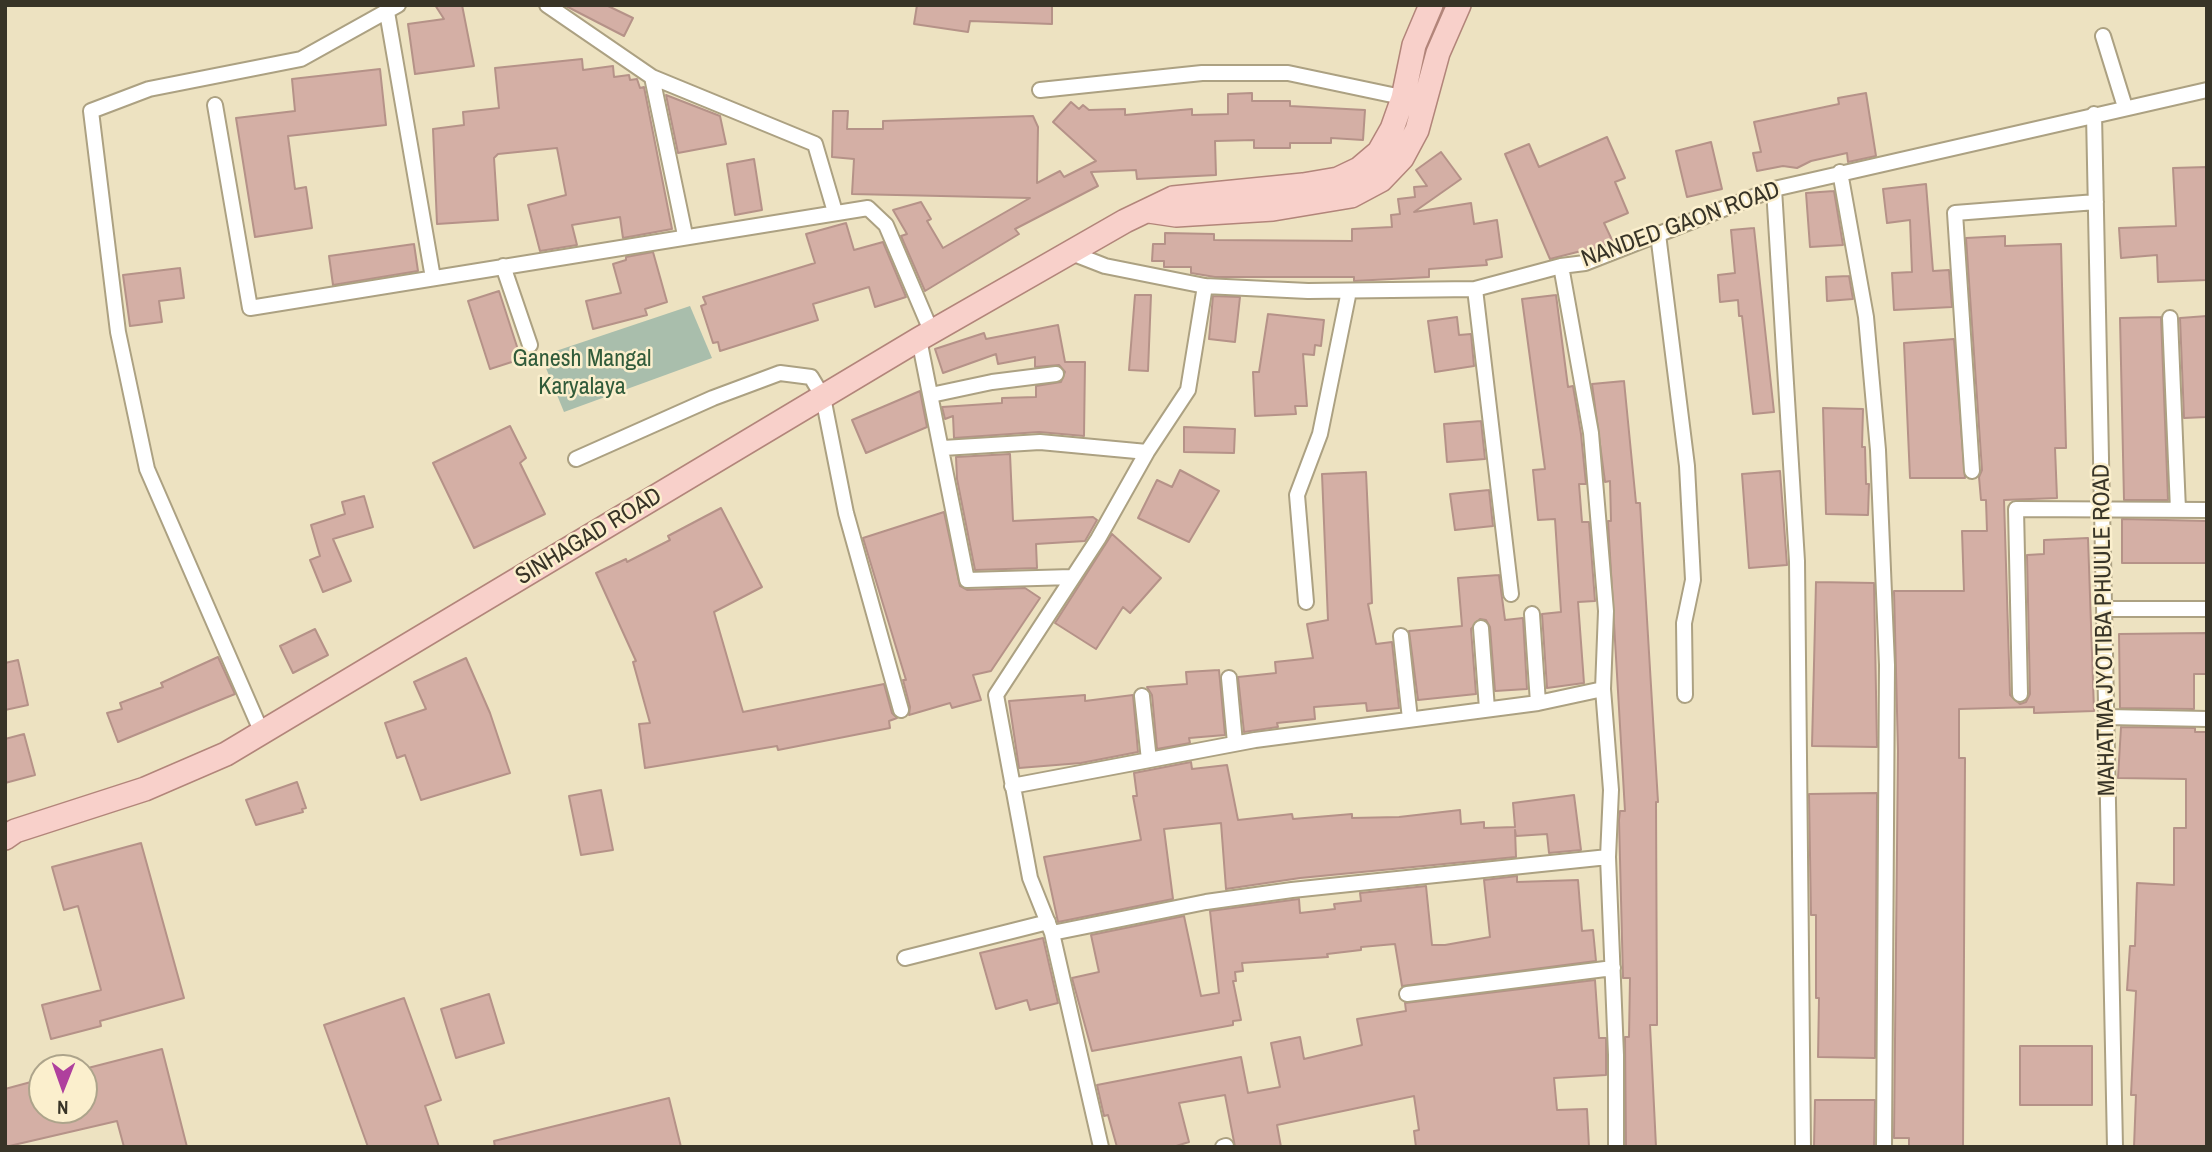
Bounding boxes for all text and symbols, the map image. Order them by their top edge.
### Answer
street label: NANDED GAON ROAD [1578,176,1784,274]
park label: Ganesh Mangal Karyalaya [513,346,651,402]
street label: MAHATMA JYOTIBA PHUULE ROAD [2088,464,2122,796]
street label: SINHAGAD ROAD [511,482,667,592]
north arrow [28,1054,98,1124]
text: N [57,1095,69,1121]

